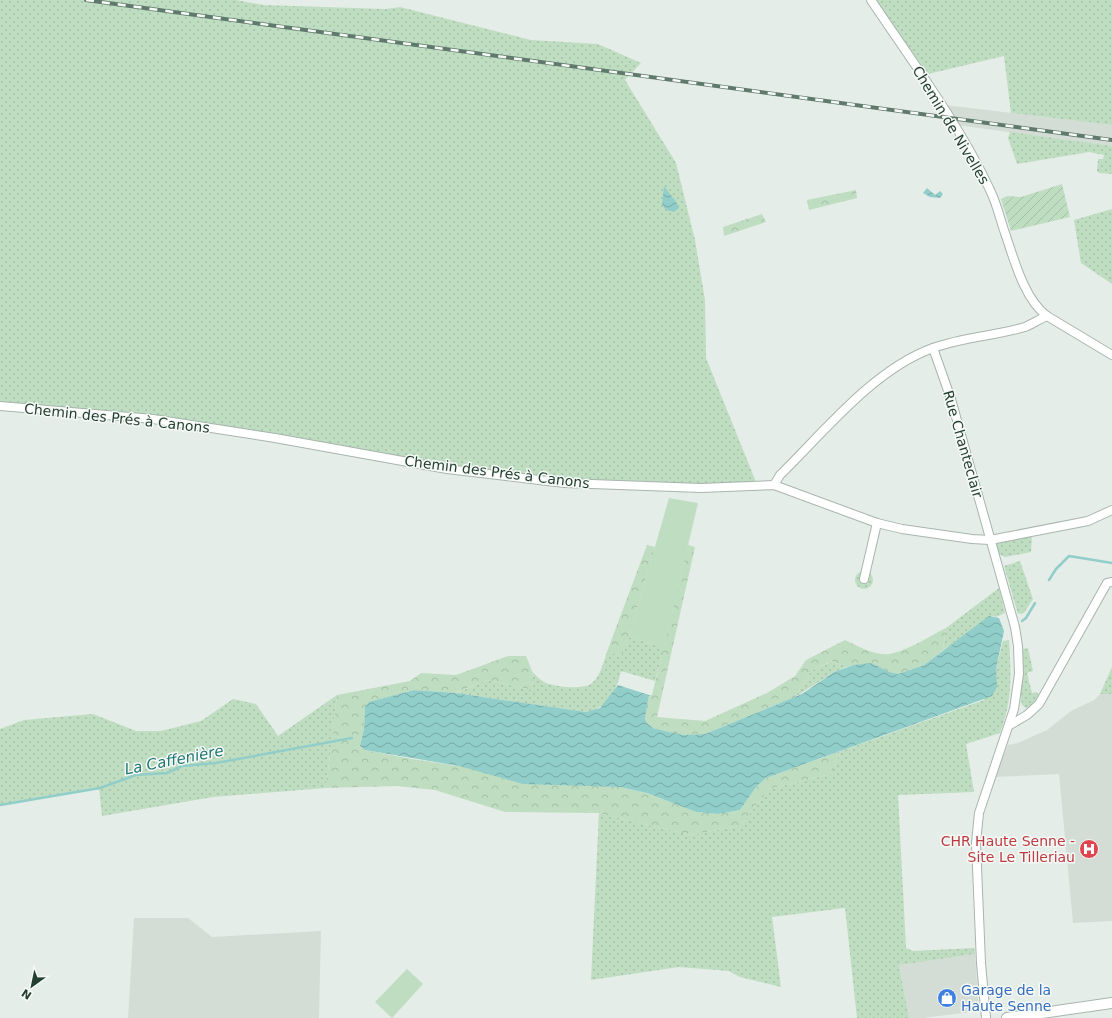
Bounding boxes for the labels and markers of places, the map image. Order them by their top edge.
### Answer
place label: CHR Haute Senne - Site Le Tilleriau [941,833,1075,865]
hospital icon: CHR Haute Senne - Site Le Tilleriau [1078,838,1100,860]
place label: Garage de la Haute Senne [961,982,1051,1014]
shop icon: Garage de la Haute Senne [936,987,958,1009]

